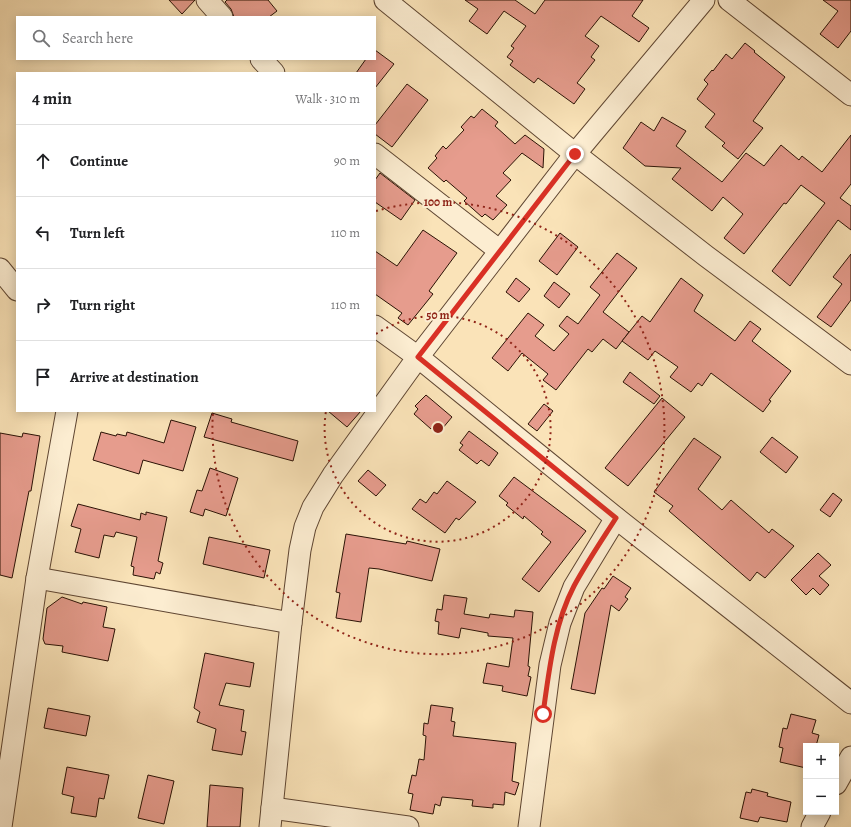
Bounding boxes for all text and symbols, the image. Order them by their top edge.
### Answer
search box [16,16,376,60]
icon: search [30,27,52,49]
text: Search here [62,28,133,48]
text: 4 min [32,87,72,110]
text: Walk · 310 m [295,90,360,107]
route end [566,145,584,163]
icon: ahead [32,150,54,172]
text: Continue [70,151,128,171]
text: 90 m [334,152,360,169]
text: 100 m [424,194,452,210]
icon: left [32,222,54,244]
text: Turn left [70,223,125,243]
text: 110 m [331,224,360,241]
icon: right [32,294,54,316]
text: Turn right [70,295,135,315]
text: 110 m [331,296,360,313]
text: 50 m [426,307,450,323]
icon: arrive [32,366,54,388]
text: Arrive at destination [70,367,199,387]
centre of rings [431,421,445,435]
route start [534,705,552,723]
map controls [803,743,839,815]
button: + [803,743,839,779]
button: − [803,779,839,815]

